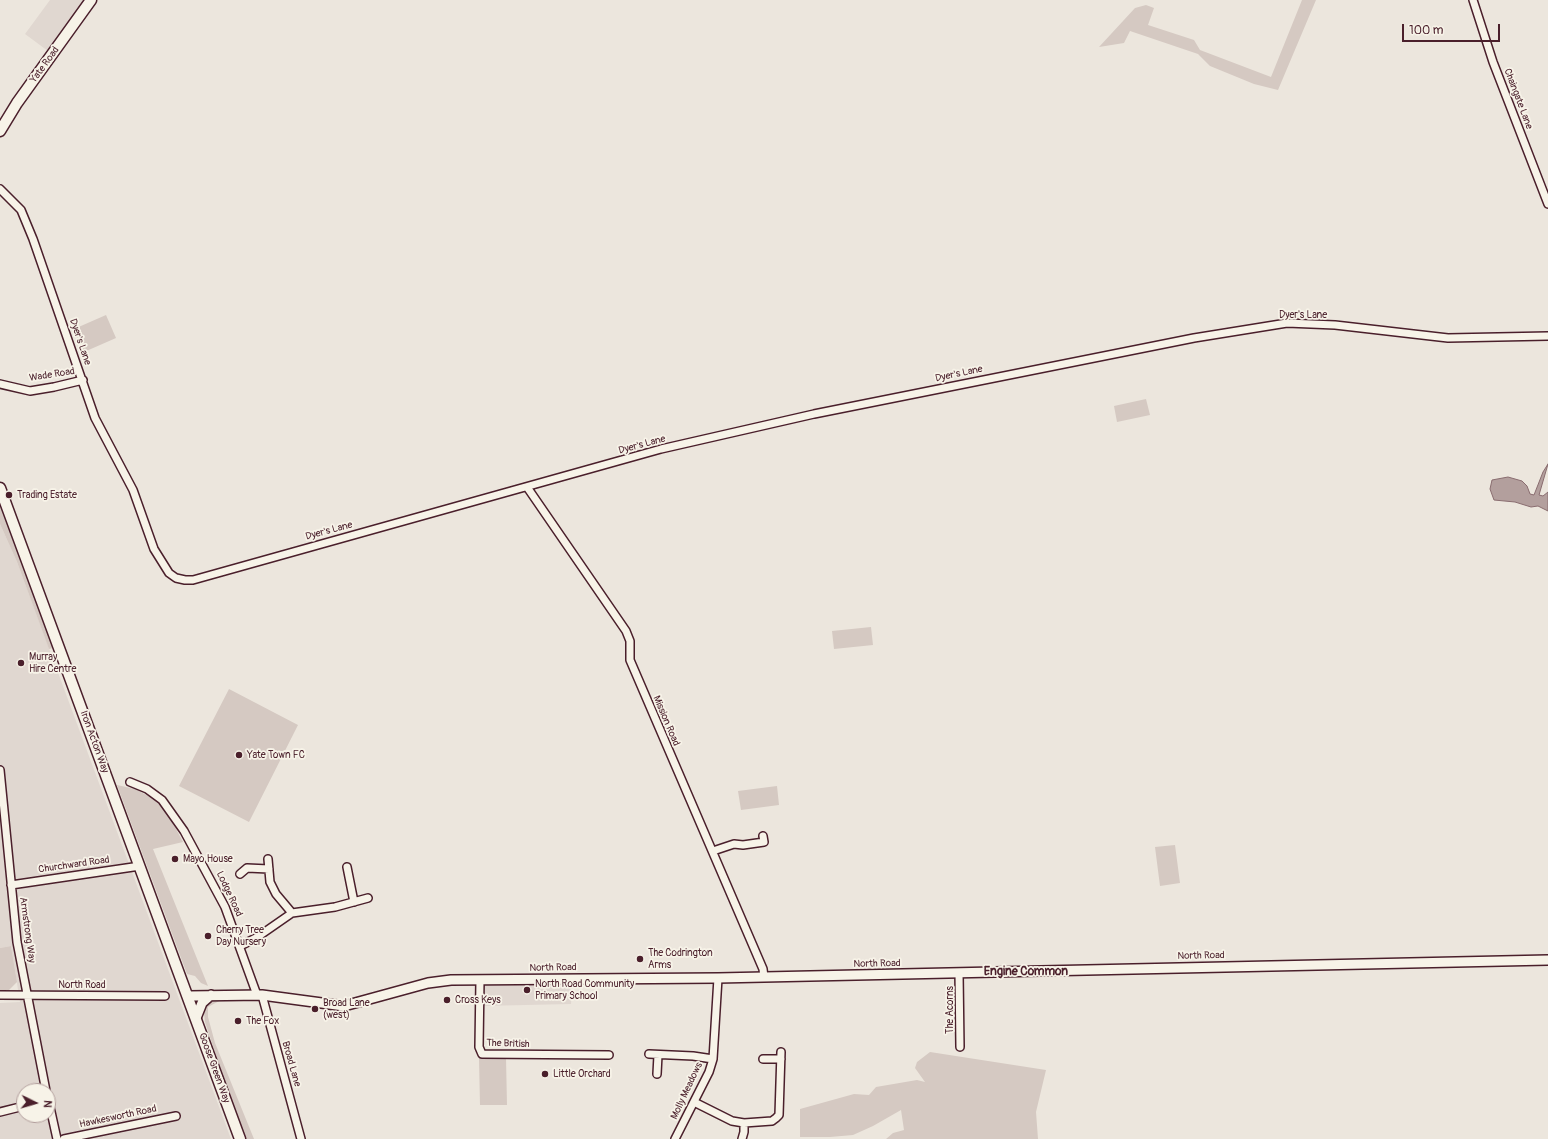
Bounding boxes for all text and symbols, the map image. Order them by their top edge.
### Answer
scale bar [1404,16,1502,42]
text: 100 m [1409,23,1443,38]
street label: Yate Road [28,45,62,85]
street label: Chaingate Lane [1501,67,1535,131]
street label: Dyer's Lane [1279,309,1327,321]
street label: Dyer's Lane [66,317,94,367]
street label: Dyer's Lane [934,363,984,385]
street label: Wade Road [28,365,76,385]
street label: Dyer's Lane [617,433,667,457]
place label: Trading Estate [17,489,77,501]
marker: Trading Estate [4,490,14,500]
street label: Dyer's Lane [304,519,354,543]
place label: Murray Hire Centre [29,651,76,674]
marker: Murray Hire Centre [16,658,26,668]
street label: Mission Road [650,694,682,748]
street label: Iron Acton Way [77,709,111,775]
place label: Yate Town FC [247,749,305,761]
marker: Yate Town FC [234,750,244,760]
place label: Mayo House [183,853,233,865]
street label: Churchward Road [38,854,110,876]
marker: Mayo House [170,854,180,864]
street label: Lodge Road [213,869,245,919]
street label: Armstrong Way [16,896,38,964]
place label: Cherry Tree Day Nursery [216,924,266,948]
marker: Cherry Tree Day Nursery [203,931,213,941]
place label: The Codrington Arms [648,947,713,970]
street label: North Road [1177,950,1225,962]
marker: The Codrington Arms [635,954,645,964]
street label: North Road [853,958,901,970]
street label: North Road [529,962,577,974]
district label: Engine Common [984,965,1068,979]
place label: North Road Community Primary School [535,978,634,1002]
street label: North Road [58,979,106,991]
marker: North Road Community Primary School [522,985,532,995]
street label: The Acorns [944,986,956,1034]
place label: Cross Keys [455,994,501,1006]
marker: Cross Keys [442,995,452,1005]
place label: Broad Lane (west) [323,997,370,1020]
marker: Broad Lane (west) [310,1004,320,1014]
place label: The Fox [246,1015,279,1027]
marker: The Fox [233,1016,243,1026]
street label: Goose Green Way [196,1031,232,1105]
street label: The British [486,1037,530,1051]
street label: Broad Lane [279,1040,303,1088]
street label: Molly Meadows [669,1060,705,1122]
place label: Little Orchard [553,1068,611,1080]
marker: Little Orchard [540,1069,550,1079]
north arrow [16,1083,56,1123]
text: N [41,1100,54,1108]
street label: Hawkesworth Road [78,1103,158,1131]

